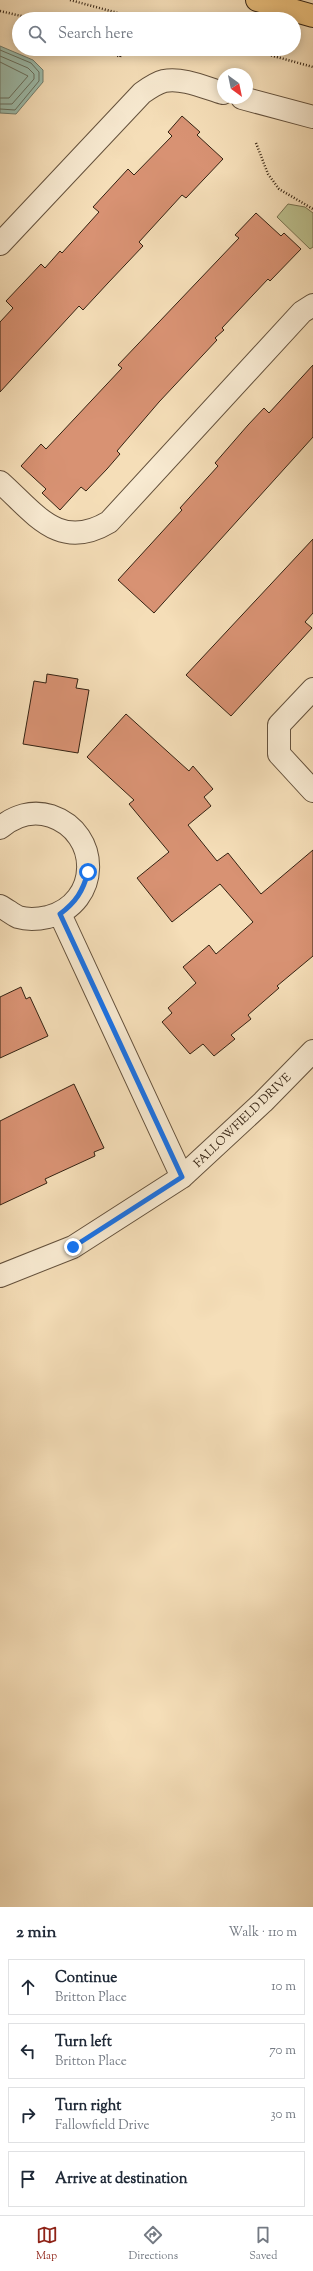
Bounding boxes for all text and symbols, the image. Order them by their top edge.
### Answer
search box [12,12,301,56]
icon: search [26,23,48,45]
text: Search here [58,24,133,45]
north arrow [217,68,253,104]
route start [79,863,97,881]
street label: FALLOWFIELD DRIVE [190,1069,296,1172]
route end [64,1238,82,1256]
text: 2 min [16,1921,57,1945]
text: Walk · 110 m [229,1924,297,1942]
text: Continue [55,1968,117,1989]
icon: ahead [17,1976,39,1998]
text: 10 m [271,1978,296,1996]
text: Britton Place [55,1989,127,2007]
text: Turn left [55,2032,112,2053]
icon: left [17,2040,39,2062]
text: 70 m [269,2042,296,2060]
text: Britton Place [55,2053,127,2071]
text: Turn right [55,2096,121,2117]
icon: right [17,2104,39,2126]
text: 30 m [270,2106,296,2124]
text: Fallowfield Drive [55,2117,150,2135]
icon: arrive [17,2168,39,2190]
text: Arrive at destination [55,2169,188,2190]
tab: Map [36,2224,58,2264]
tab: Directions [129,2224,178,2264]
tab: Saved [249,2224,277,2264]

